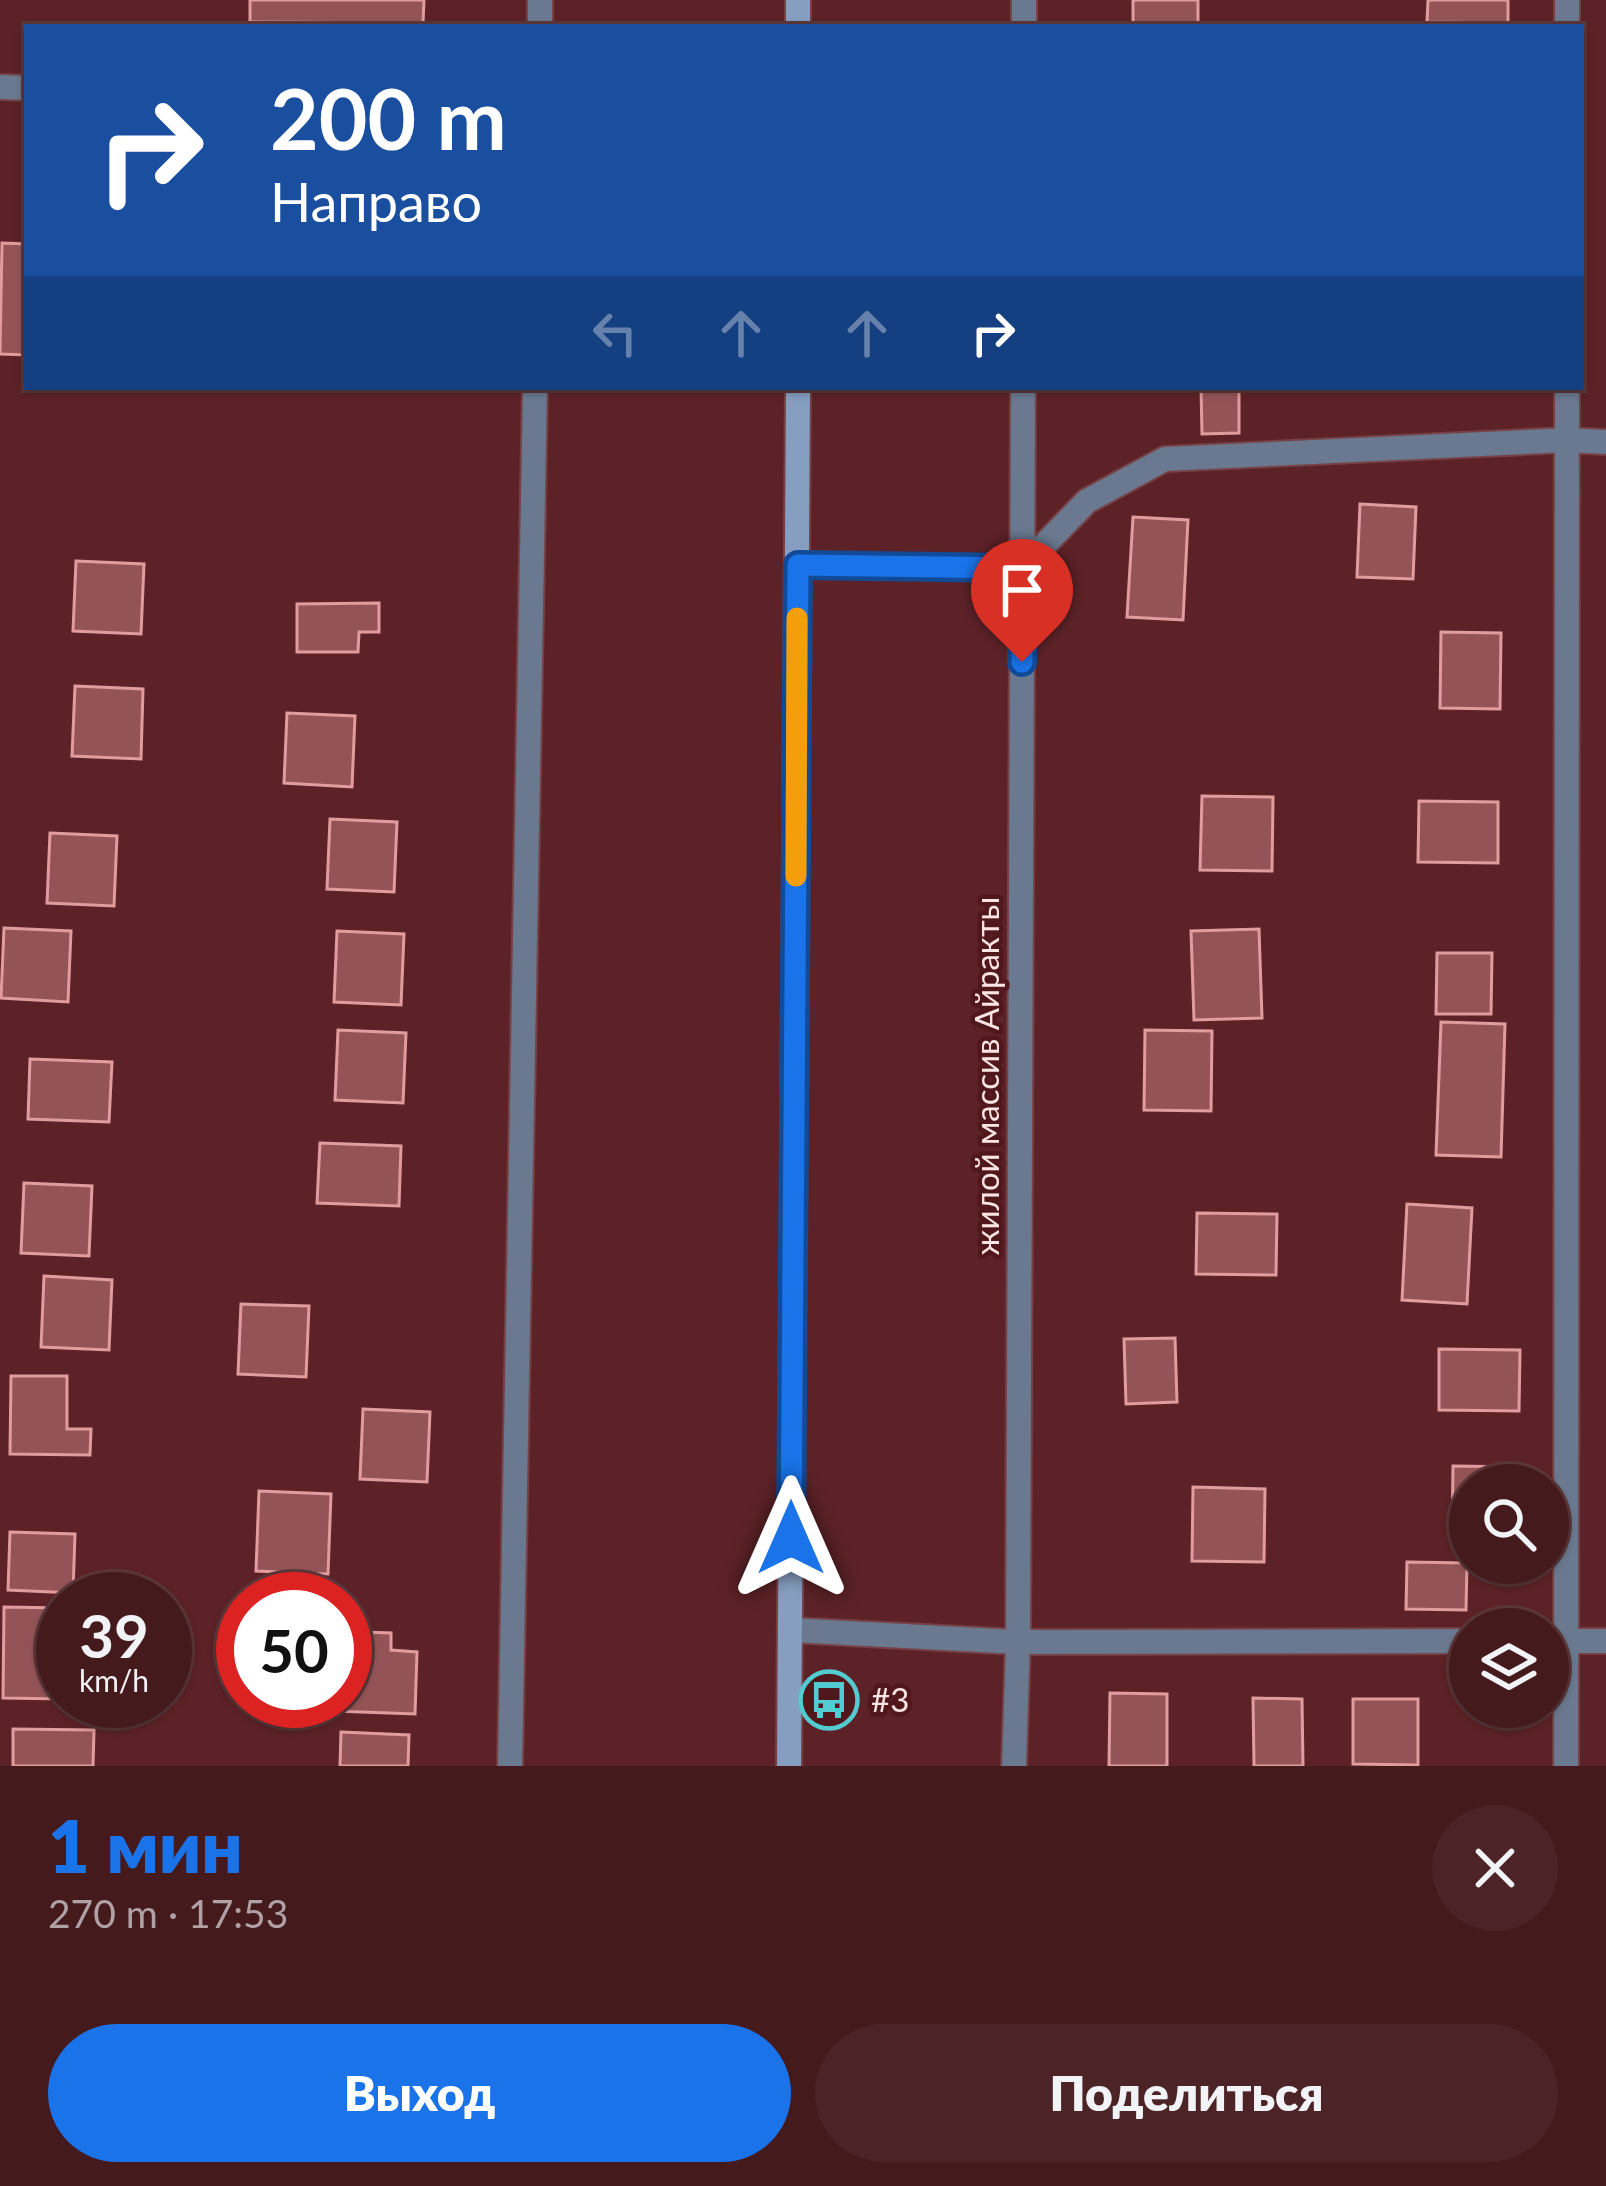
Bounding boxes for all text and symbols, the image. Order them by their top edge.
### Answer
text: 200 m [270,67,507,168]
icon: right [72,72,228,228]
text: Направо [270,169,482,234]
icon: left [582,300,648,366]
icon: ahead [708,300,774,366]
icon: ahead [834,300,900,366]
icon: right [960,300,1026,366]
pin [971,539,1073,662]
icon: arrive [989,557,1055,623]
street label: жилой массив Айракты [966,897,1006,1255]
map controls [1449,1464,1569,1728]
button: search [1449,1464,1569,1584]
position arrow [728,1475,854,1601]
speed limit sign: 50 [216,1572,372,1728]
text: 39 [79,1599,149,1671]
button: layers [1449,1608,1569,1728]
text: km/h [79,1662,149,1698]
bus stop icon: #3 [798,1669,860,1731]
place label: #3 [871,1679,909,1719]
text: 1 мин [48,1802,243,1888]
button: close [1432,1805,1558,1931]
text: 270 m · 17:53 [48,1890,288,1936]
button: Выход [48,2024,791,2162]
button: Поделиться [815,2024,1558,2162]

